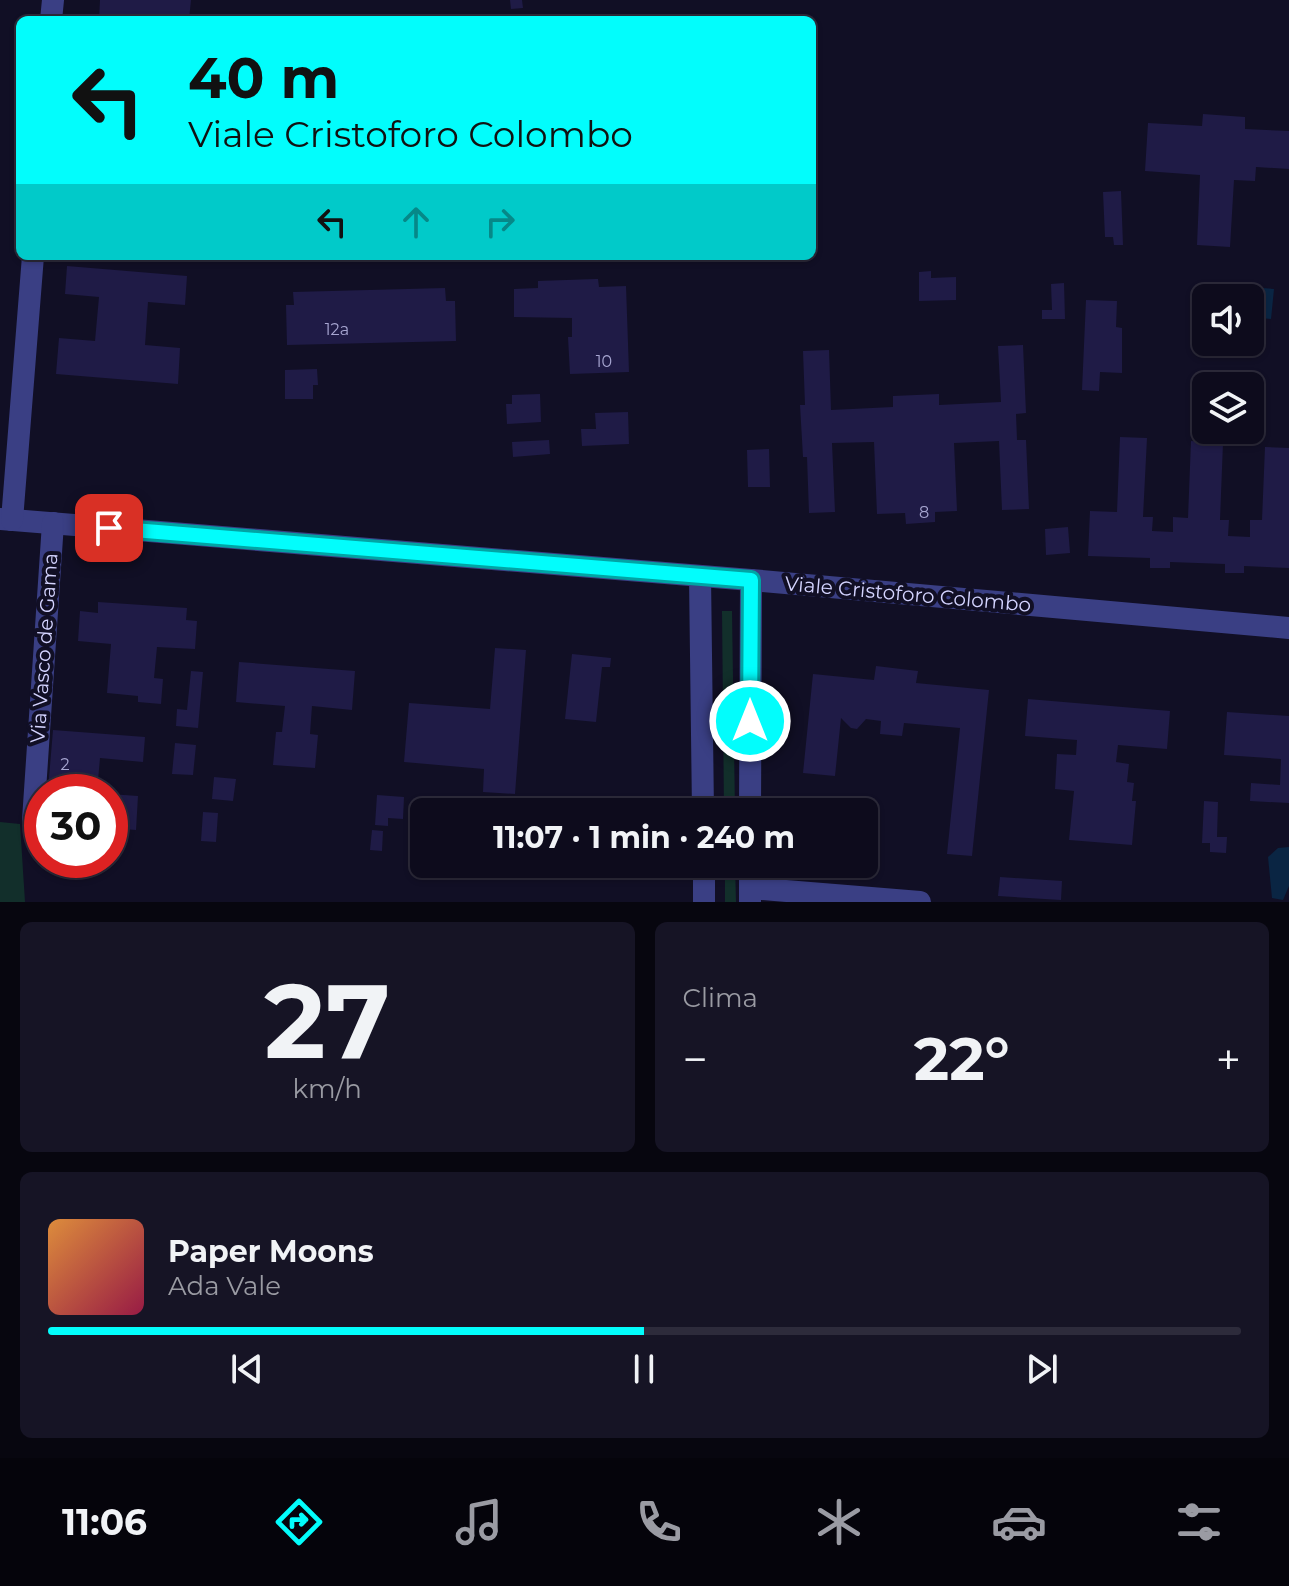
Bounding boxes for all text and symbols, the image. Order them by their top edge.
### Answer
text: 40 m [188,44,339,112]
icon: left [56,48,160,152]
text: Viale Cristoforo Colombo [188,112,633,156]
icon: left [310,200,354,244]
icon: ahead [394,200,438,244]
icon: right [478,200,522,244]
map controls [1192,284,1264,444]
button: sound [1192,284,1264,356]
house number: 12a [325,320,349,339]
house number: 10 [596,352,612,371]
button: layers [1192,372,1264,444]
pin [75,494,143,562]
house number: 8 [919,503,929,522]
icon: arrive [87,506,131,550]
street label: Via Vasco de Gama [25,552,63,744]
street label: Viale Cristoforo Colombo [784,571,1032,617]
position arrow [708,679,792,763]
house number: 2 [60,755,70,774]
speed limit sign: 30 [24,774,128,878]
text: 11:07 · 1 min · 240 m [493,819,795,856]
text: 27 [264,957,390,1084]
text: Clima [683,982,758,1014]
text: 22° [914,1022,1010,1095]
text: − [683,1032,708,1086]
text: + [1216,1032,1241,1086]
text: km/h [293,1073,362,1105]
text: Paper Moons [168,1233,374,1270]
text: Ada Vale [168,1270,281,1302]
icon: previous [225,1347,269,1391]
icon: pause [622,1347,666,1391]
icon: next [1020,1347,1064,1391]
icon: directions [271,1494,327,1550]
icon: music [451,1494,507,1550]
icon: phone [631,1494,687,1550]
icon: climate [811,1494,867,1550]
icon: car [991,1494,1047,1550]
icon: filters [1171,1494,1227,1550]
text: 11:06 [62,1500,147,1544]

